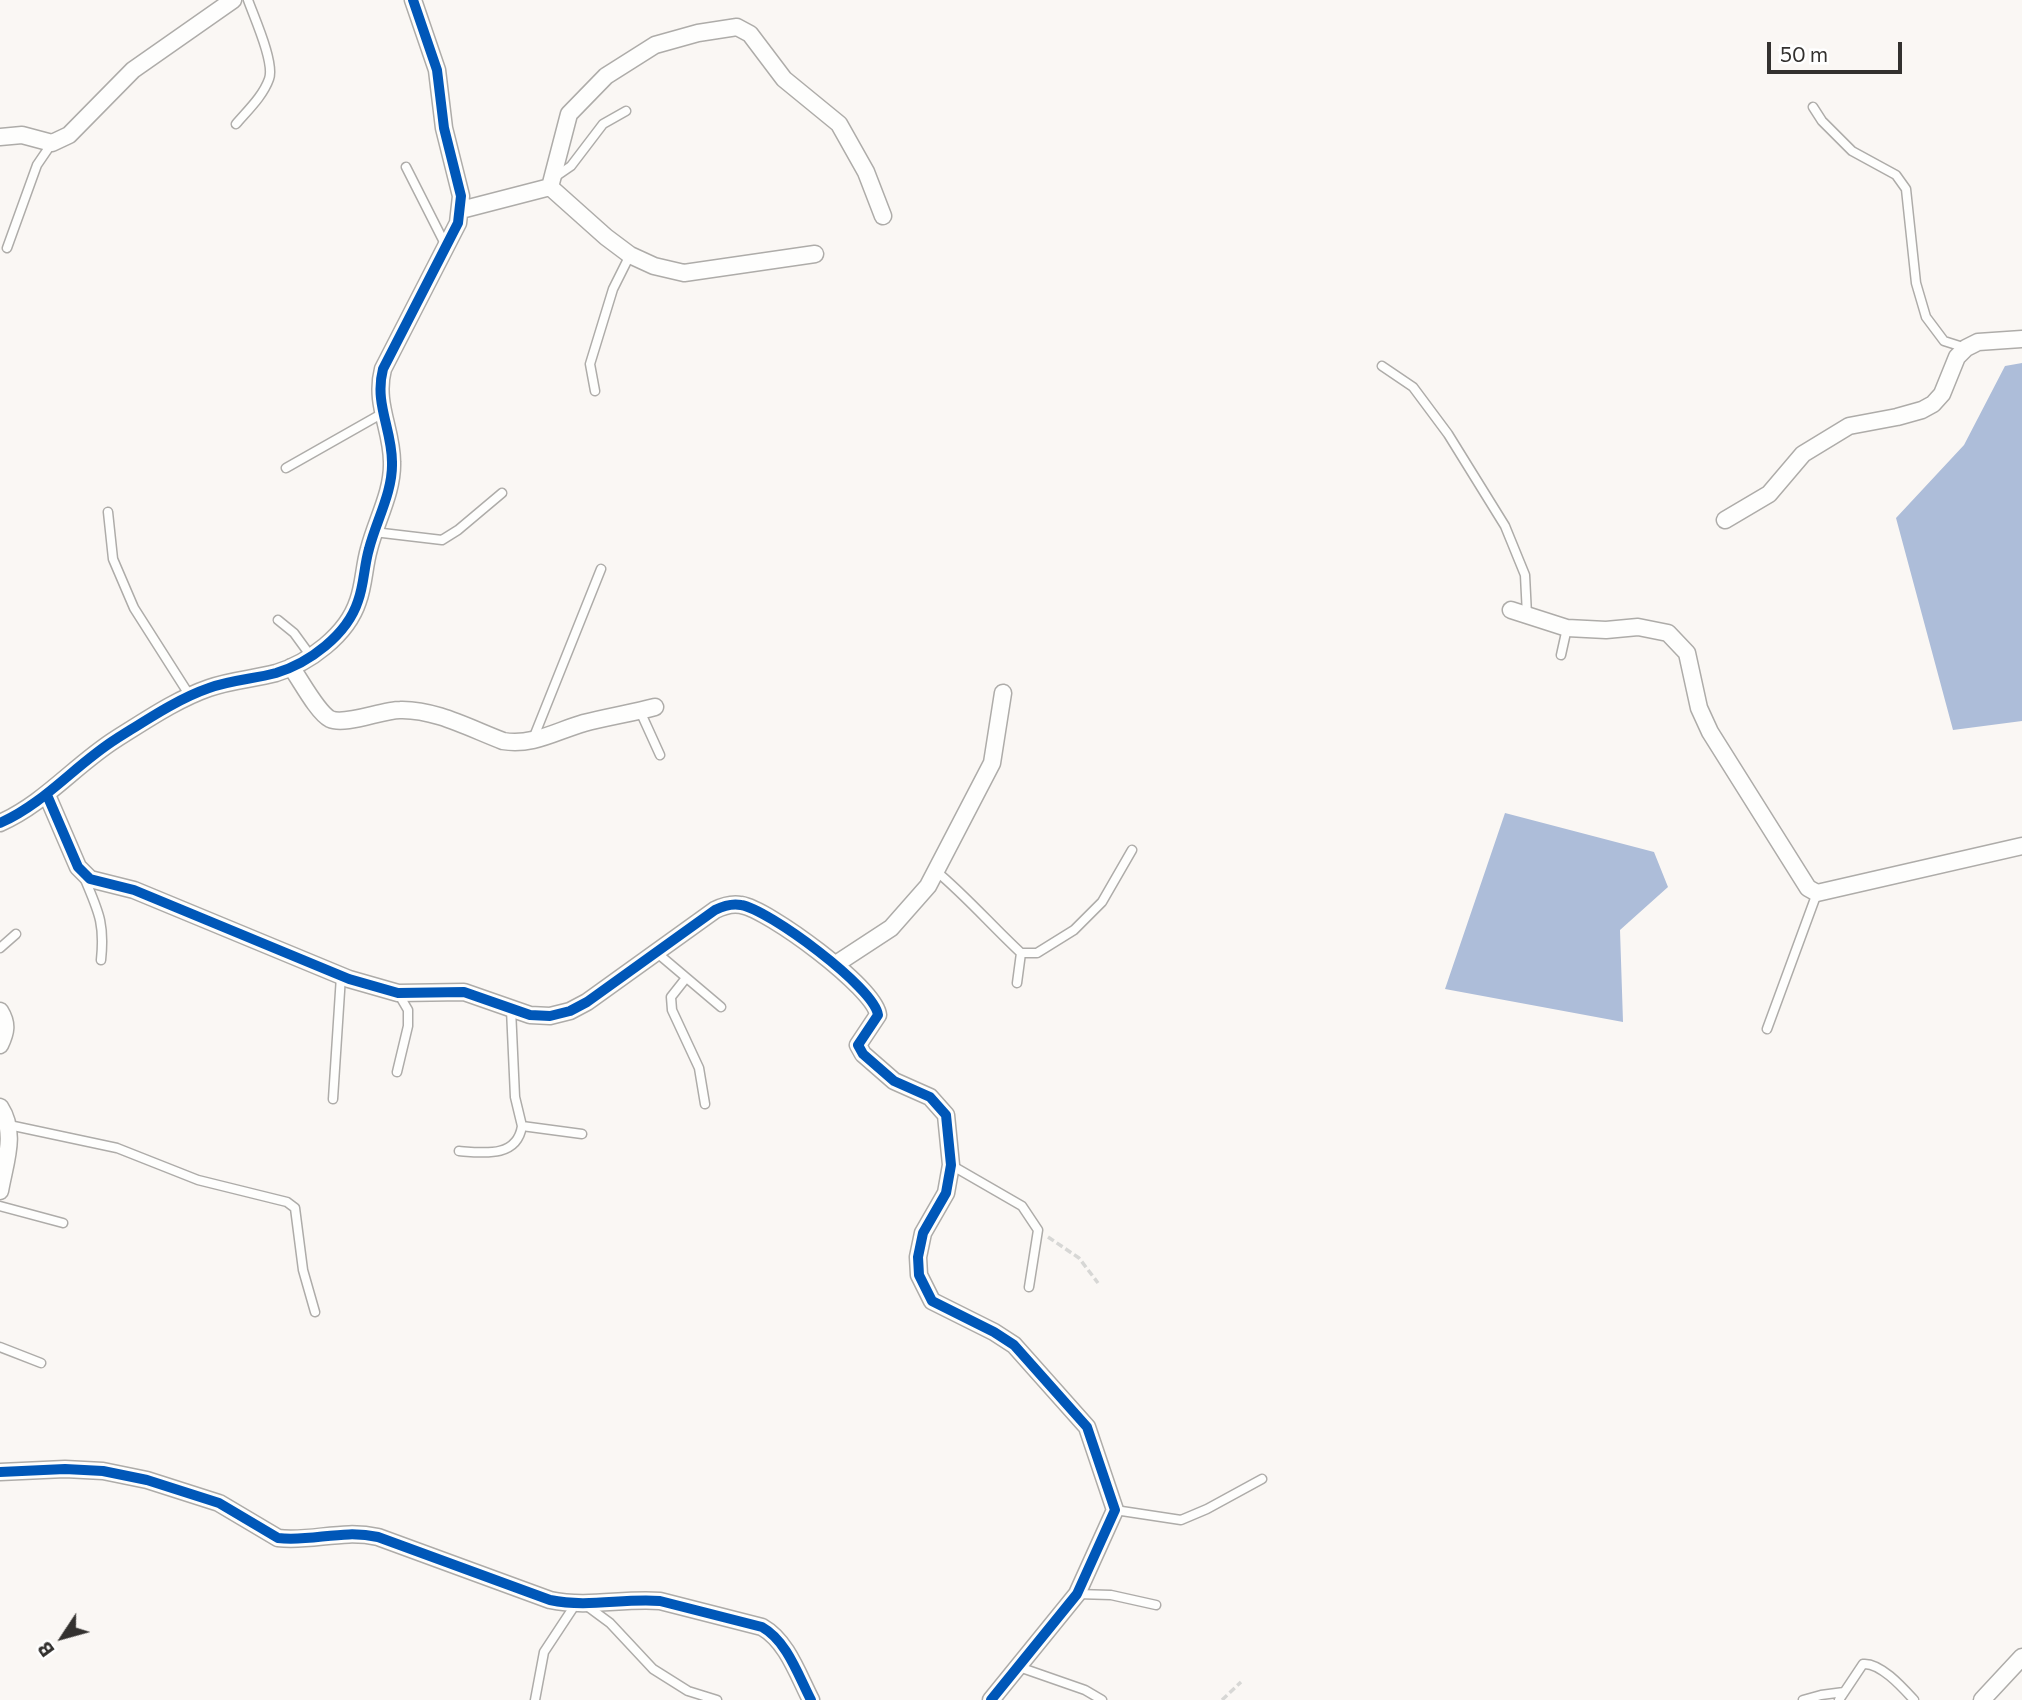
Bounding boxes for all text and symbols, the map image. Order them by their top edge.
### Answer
scale bar [1770,28,1905,72]
text: 50 m [1780,41,1828,66]
north arrow [28,1602,98,1672]
text: B [33,1638,59,1661]

